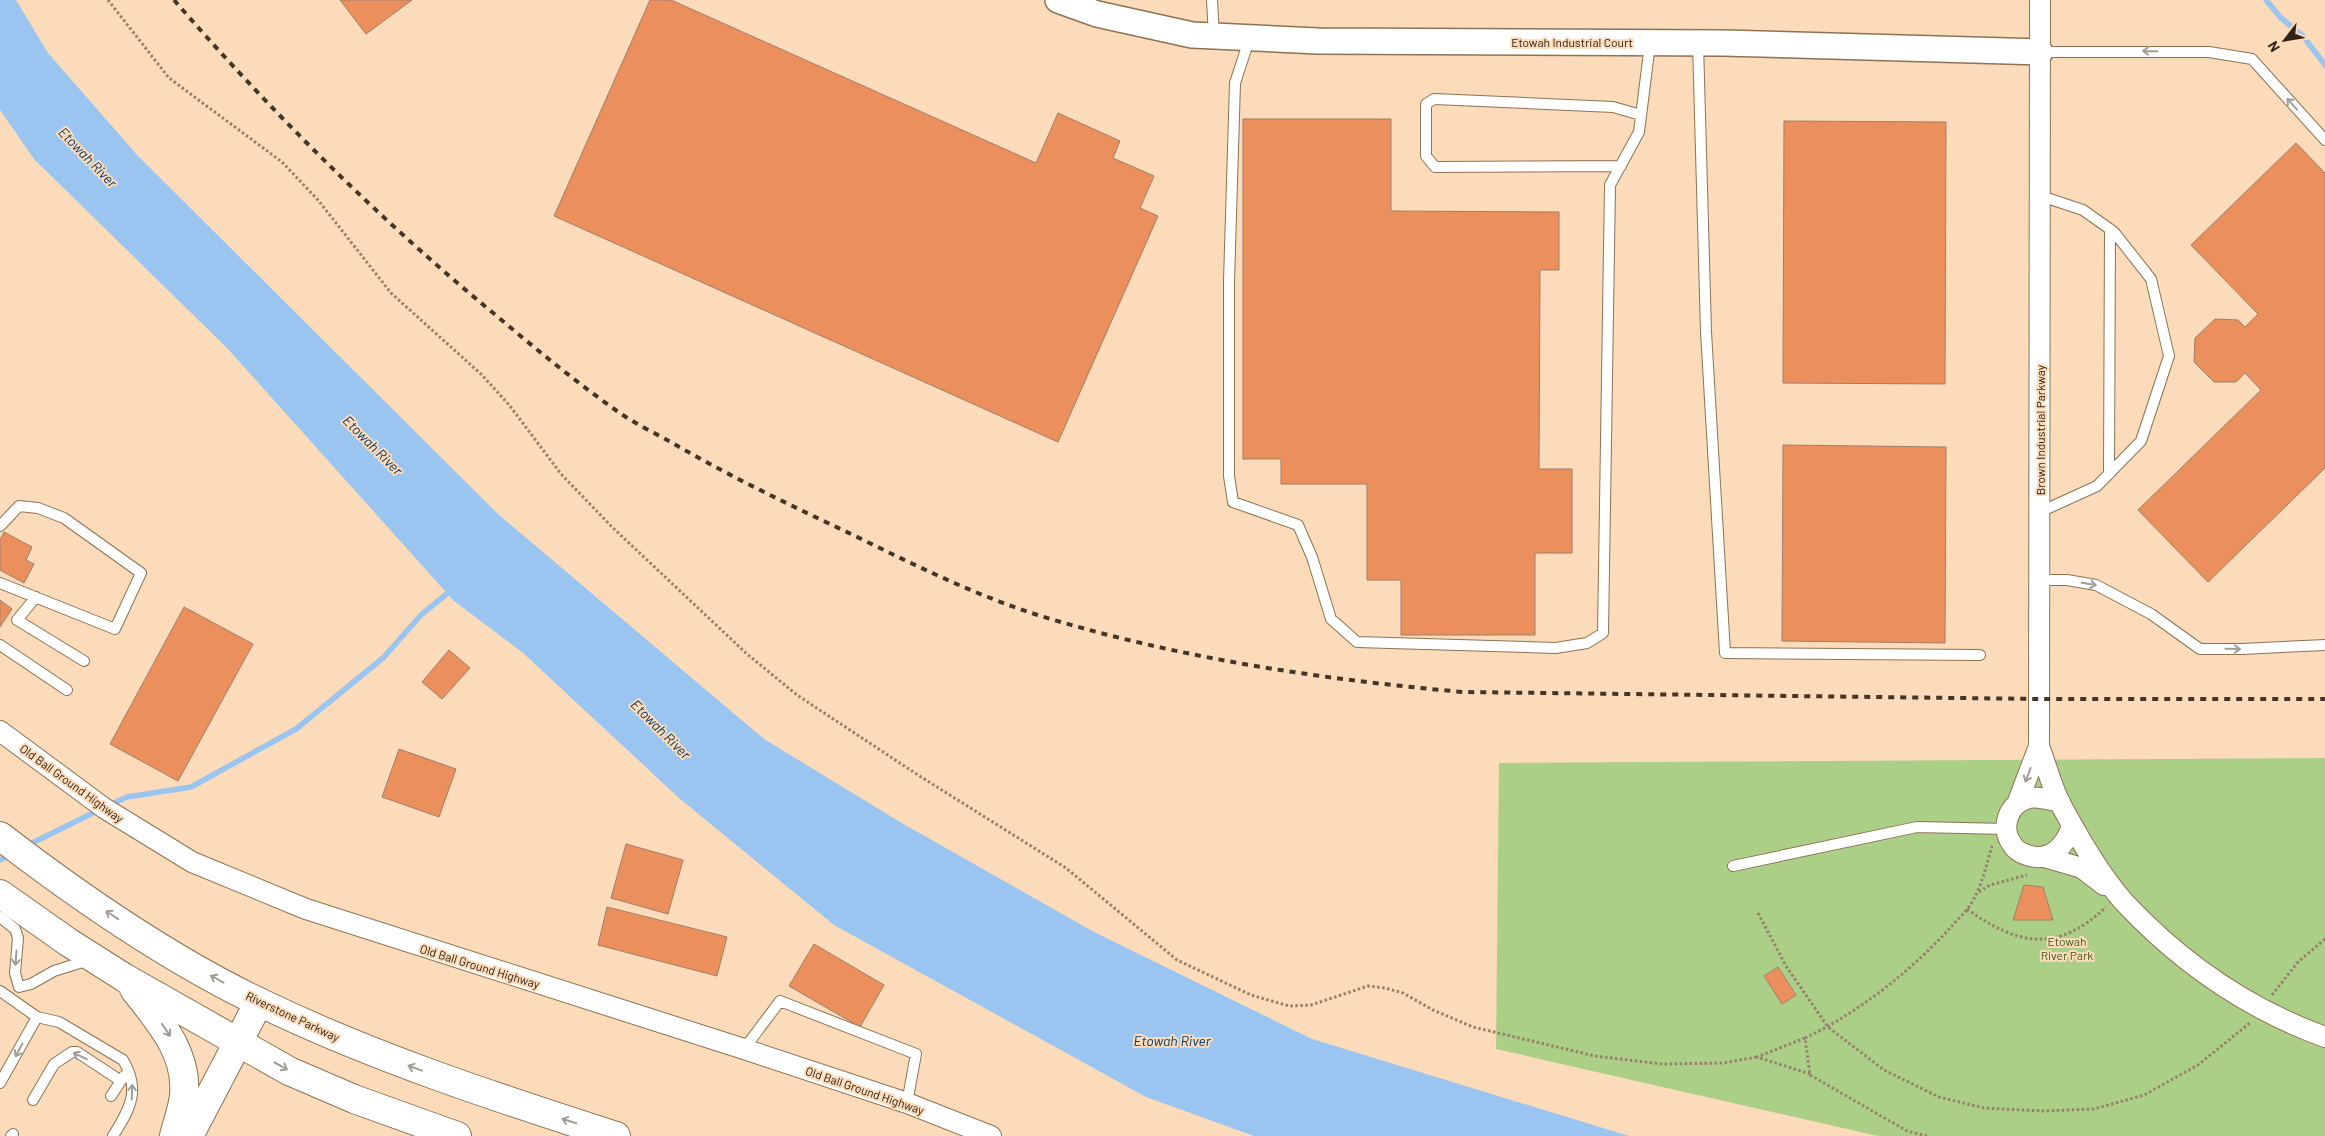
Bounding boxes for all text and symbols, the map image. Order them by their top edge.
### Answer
north arrow [2260,15,2310,65]
street label: Etowah Industrial Court [1511,35,1633,49]
text: N [2264,39,2283,55]
one-way arrow [2142,46,2158,56]
one-way arrow [2286,97,2298,110]
water label: Etowah River [55,123,122,191]
street label: Brown Industrial Parkway [2033,364,2047,495]
water label: Etowah River [340,412,407,479]
one-way arrow [2080,579,2096,589]
one-way arrow [2224,644,2240,654]
water label: Etowah River [628,696,695,763]
street label: Old Ball Ground Highway [18,741,127,826]
one-way arrow [2023,767,2032,782]
one-way arrow [105,909,119,919]
park label: Etowah River Park [2041,934,2093,962]
street label: Old Ball Ground Highway [418,941,542,991]
one-way arrow [12,950,21,966]
one-way arrow [209,974,224,984]
street label: Riverstone Parkway [244,988,343,1044]
one-way arrow [161,1023,171,1037]
water label: Etowah River [1133,1032,1212,1049]
one-way arrow [14,1043,24,1058]
one-way arrow [72,1050,87,1060]
one-way arrow [273,1062,288,1072]
one-way arrow [408,1063,424,1072]
street label: Old Ball Ground Highway [804,1063,927,1117]
one-way arrow [128,1085,137,1101]
one-way arrow [562,1115,578,1125]

